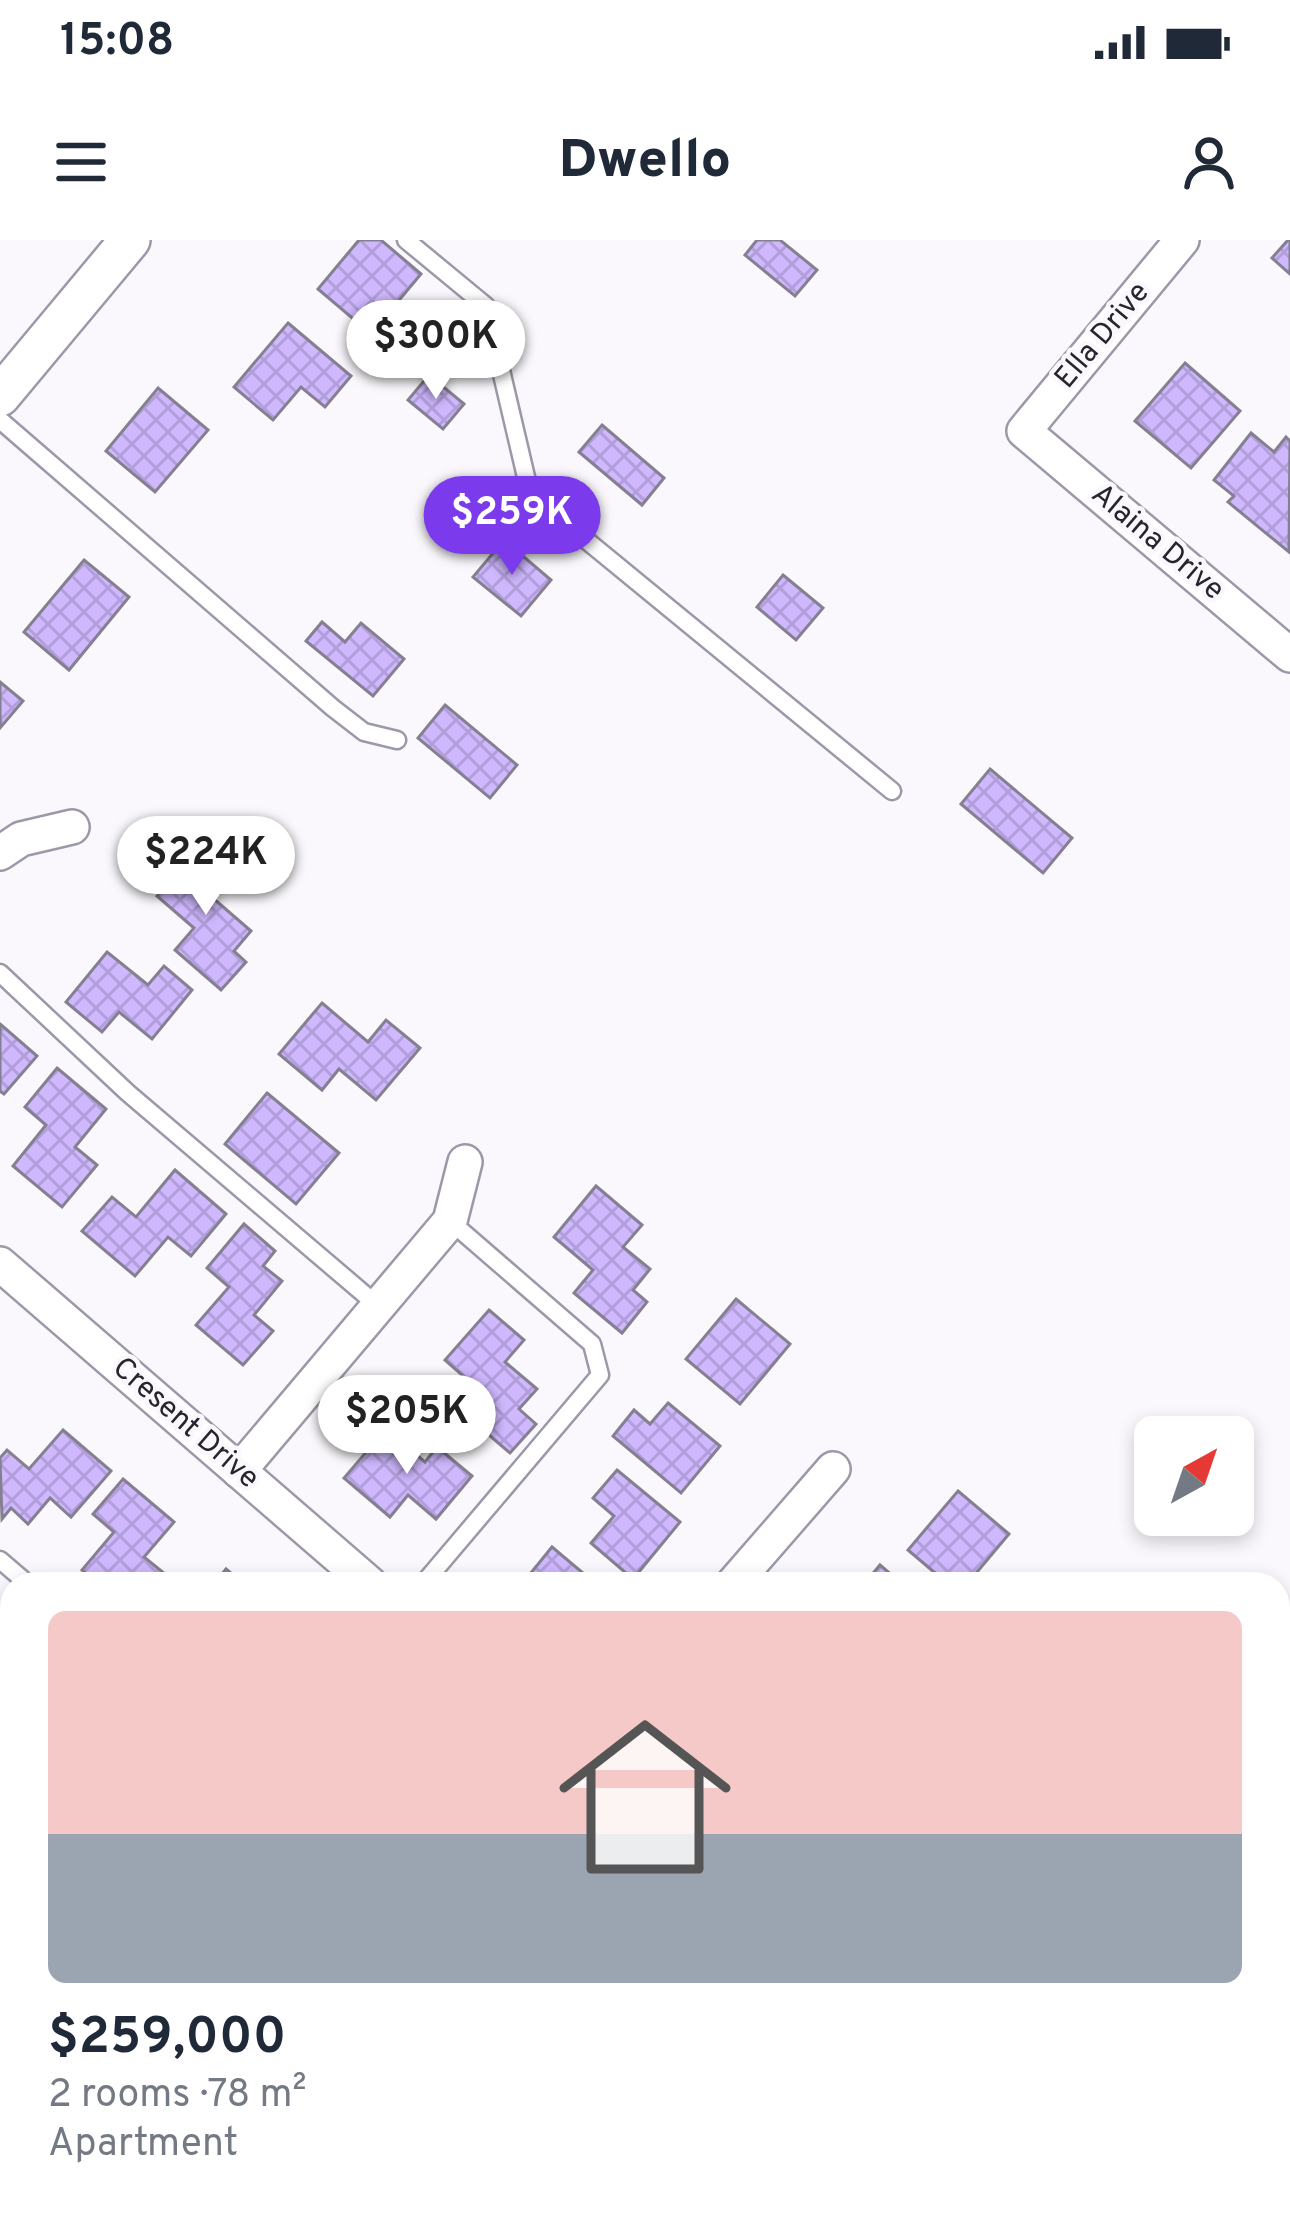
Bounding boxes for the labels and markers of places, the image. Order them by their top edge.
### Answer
pin: $300K [352,300,520,402]
pin: $259K [428,476,596,578]
pin: $224K [122,816,290,918]
pin: $205K [323,1375,491,1477]

